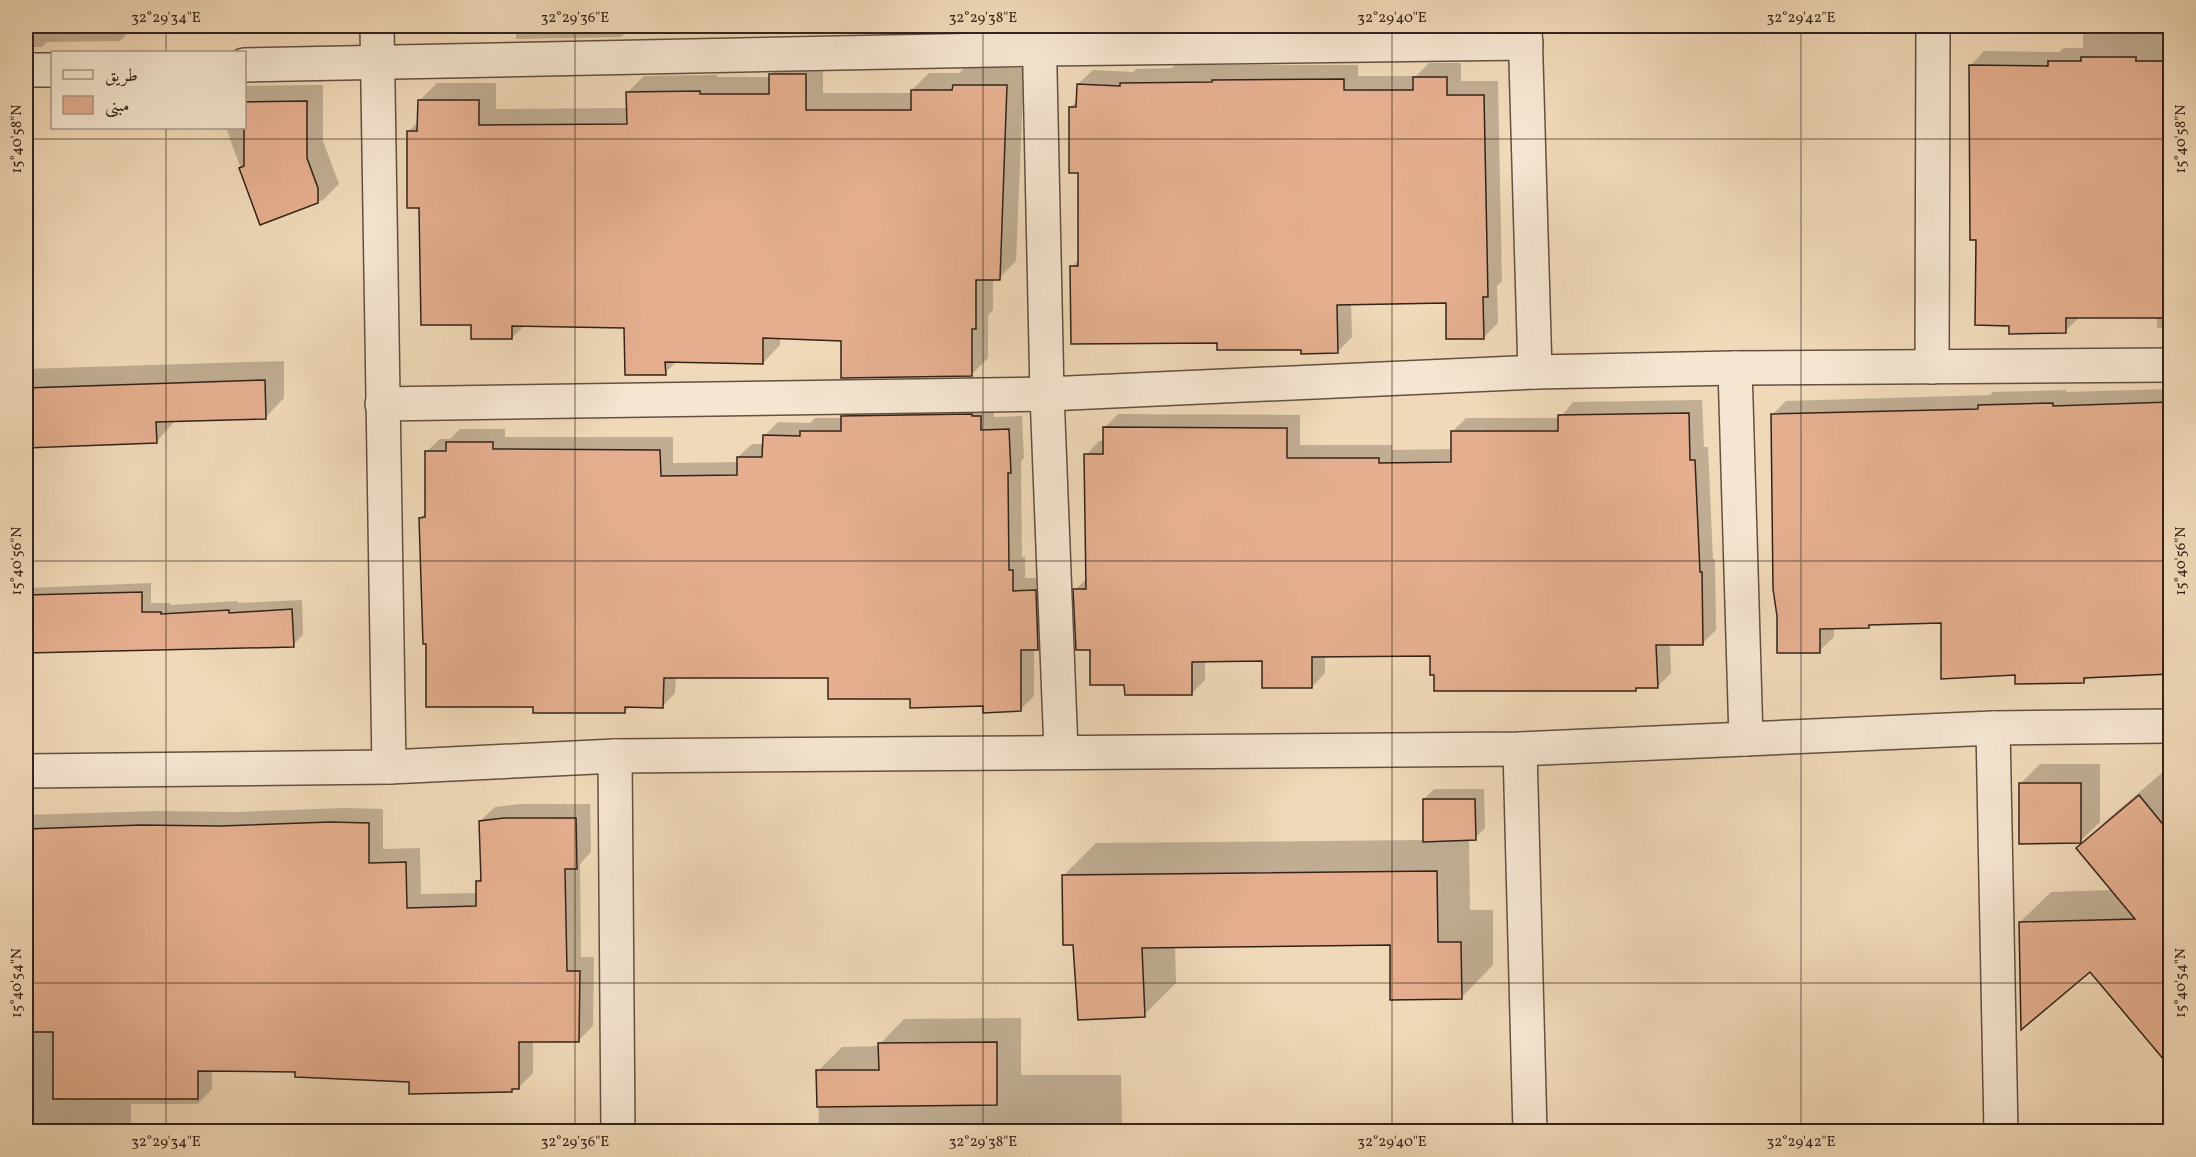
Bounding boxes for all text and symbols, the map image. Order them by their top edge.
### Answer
text: 32°29'34"E [131,8,201,29]
text: 32°29'36"E [541,8,609,29]
text: 32°29'38"E [949,8,1017,29]
text: 32°29'40"E [1357,8,1427,29]
text: 32°29'42"E [1767,8,1835,29]
legend [51,51,246,129]
text: طريق [105,64,138,89]
text: مبنى [105,94,130,119]
text: 15°40'58"N [7,105,28,173]
text: 15°40'58"N [2171,105,2192,173]
text: 15°40'56"N [7,527,28,595]
text: 15°40'56"N [2171,527,2192,595]
text: 15°40'54"N [7,948,28,1018]
text: 15°40'54"N [2171,948,2192,1018]
text: 32°29'34"E [131,1132,201,1153]
text: 32°29'36"E [541,1132,609,1153]
text: 32°29'38"E [949,1132,1017,1153]
text: 32°29'40"E [1357,1132,1427,1153]
text: 32°29'42"E [1767,1132,1835,1153]

